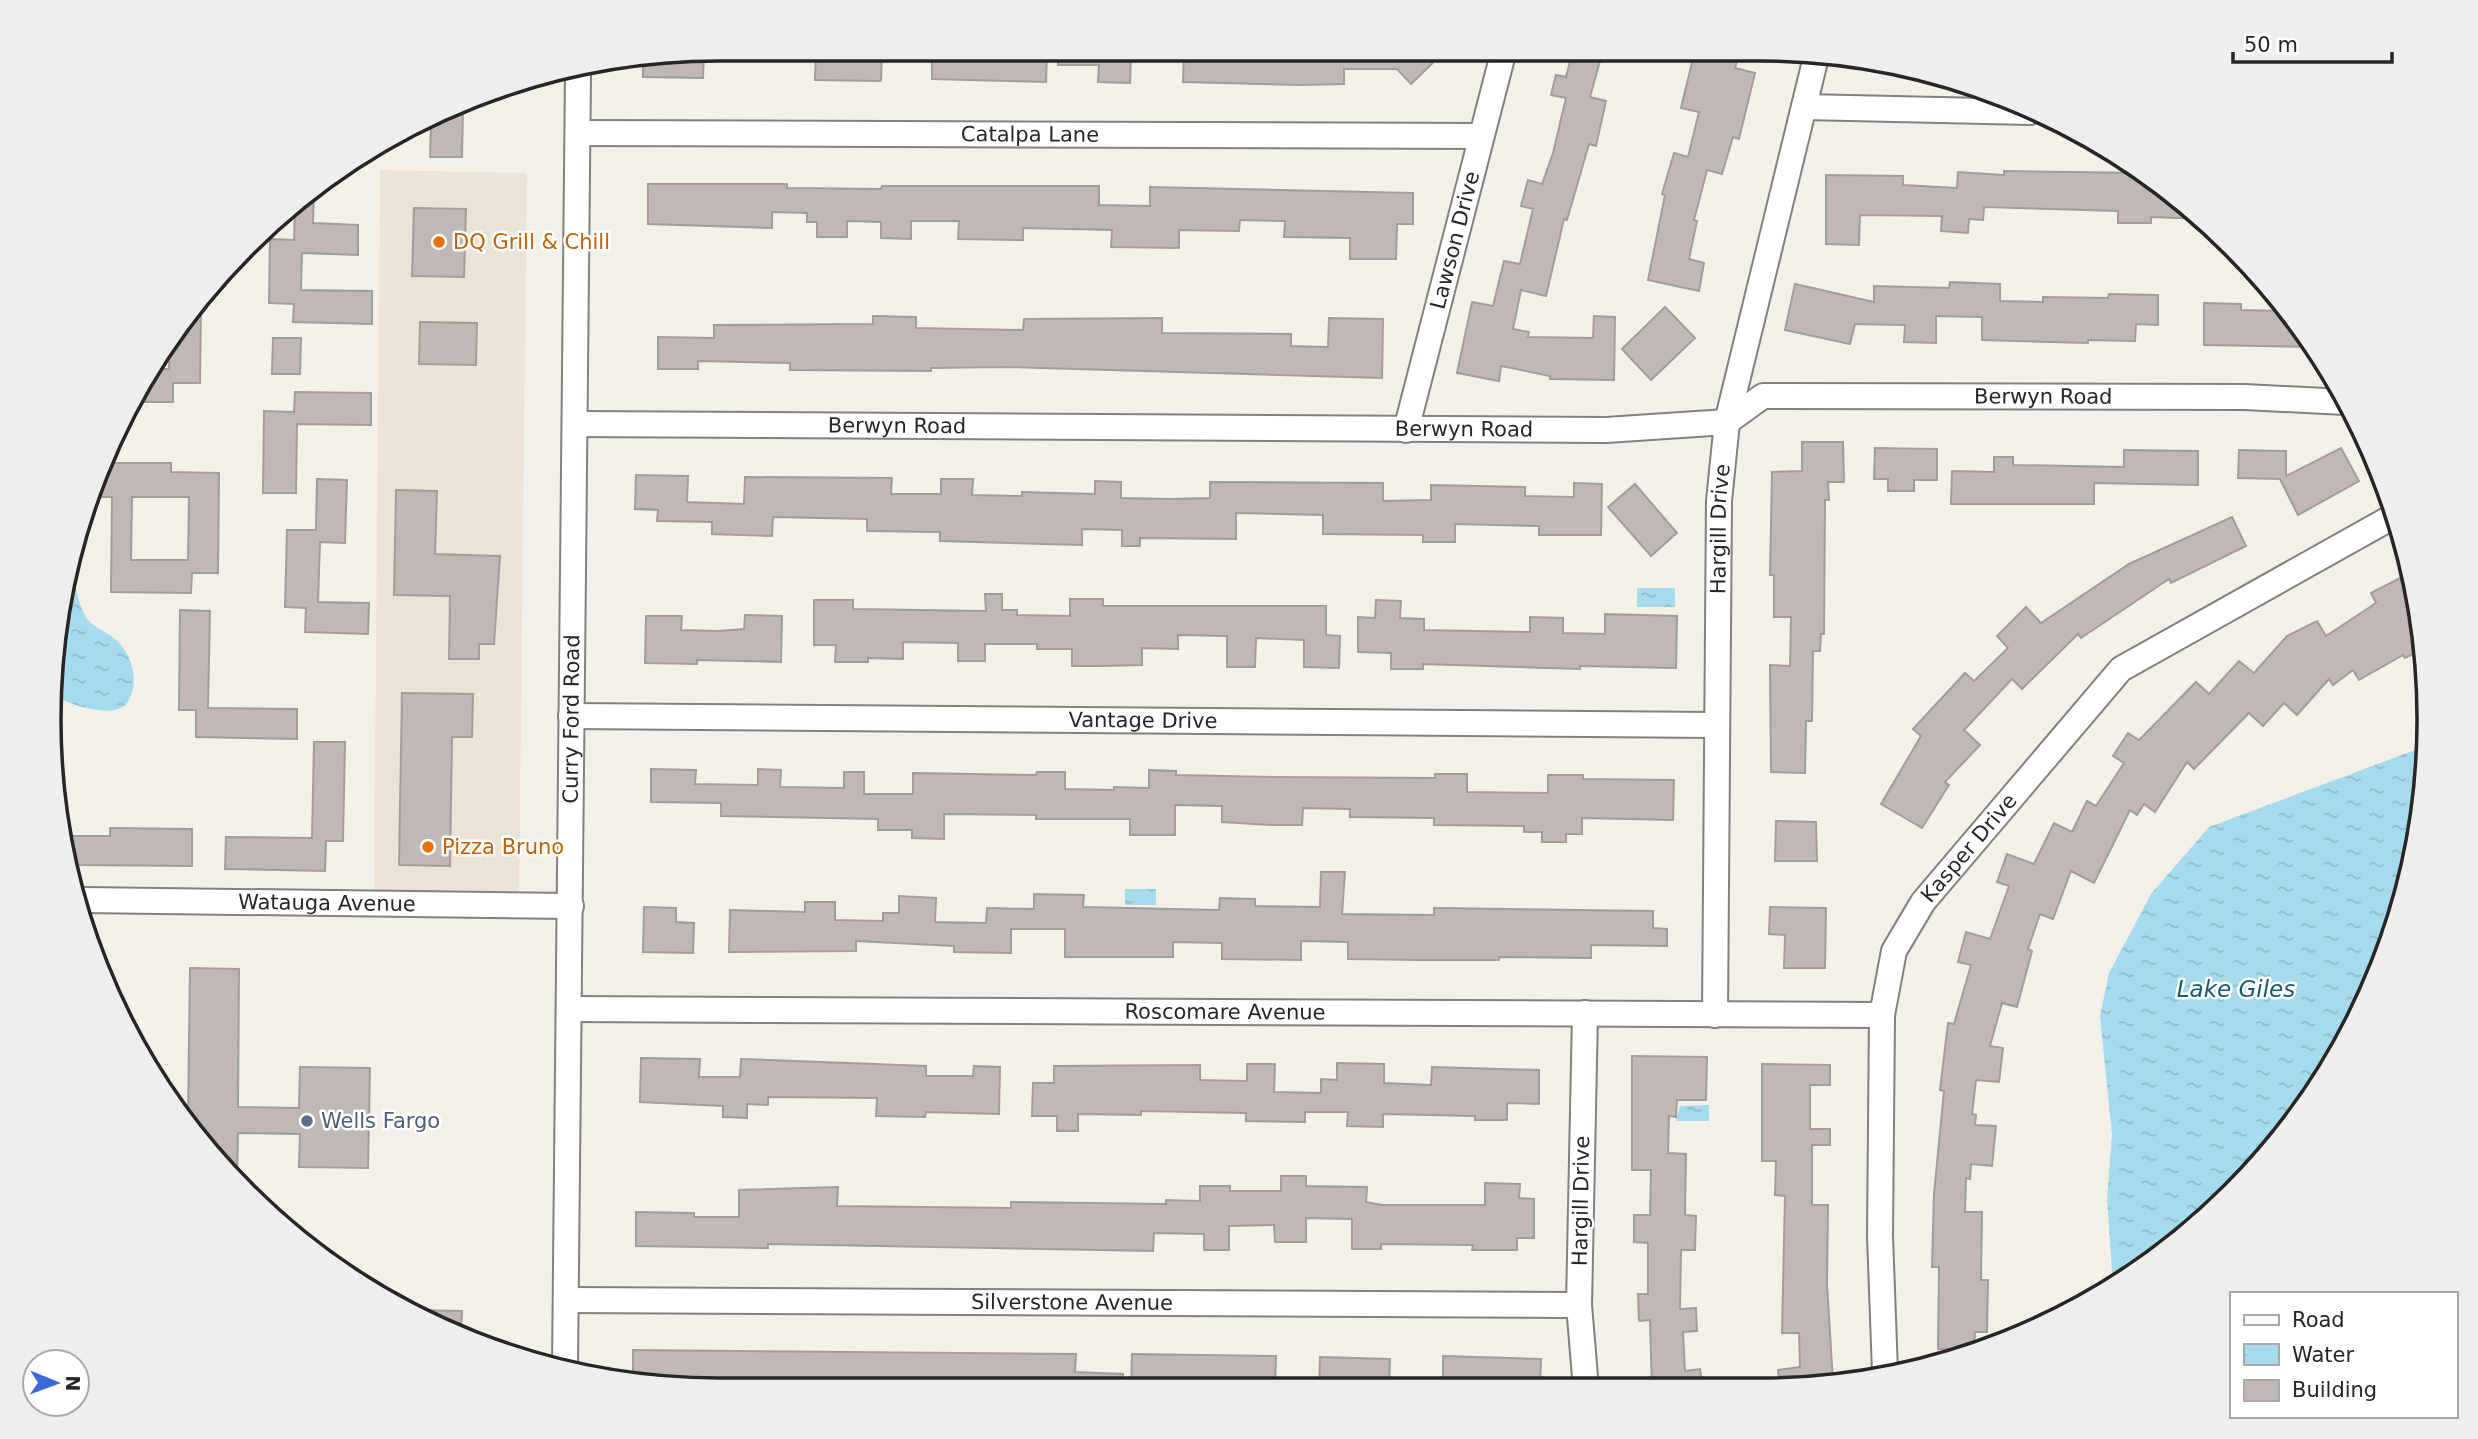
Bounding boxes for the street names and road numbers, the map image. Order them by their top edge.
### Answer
street label: Catalpa Lane [961,122,1099,147]
street label: Lawson Drive [1426,169,1484,312]
street label: Berwyn Road [1974,384,2113,409]
street label: Berwyn Road [828,413,966,438]
street label: Berwyn Road [1395,417,1533,442]
street label: Hargill Drive [1706,463,1735,594]
street label: Curry Ford Road [559,634,584,804]
street label: Vantage Drive [1068,708,1218,733]
street label: Kasper Drive [1916,789,2022,907]
street label: Watauga Avenue [238,890,416,916]
street label: Roscomare Avenue [1124,1000,1326,1024]
street label: Hargill Drive [1568,1136,1594,1266]
street label: Silverstone Avenue [971,1290,1173,1315]

